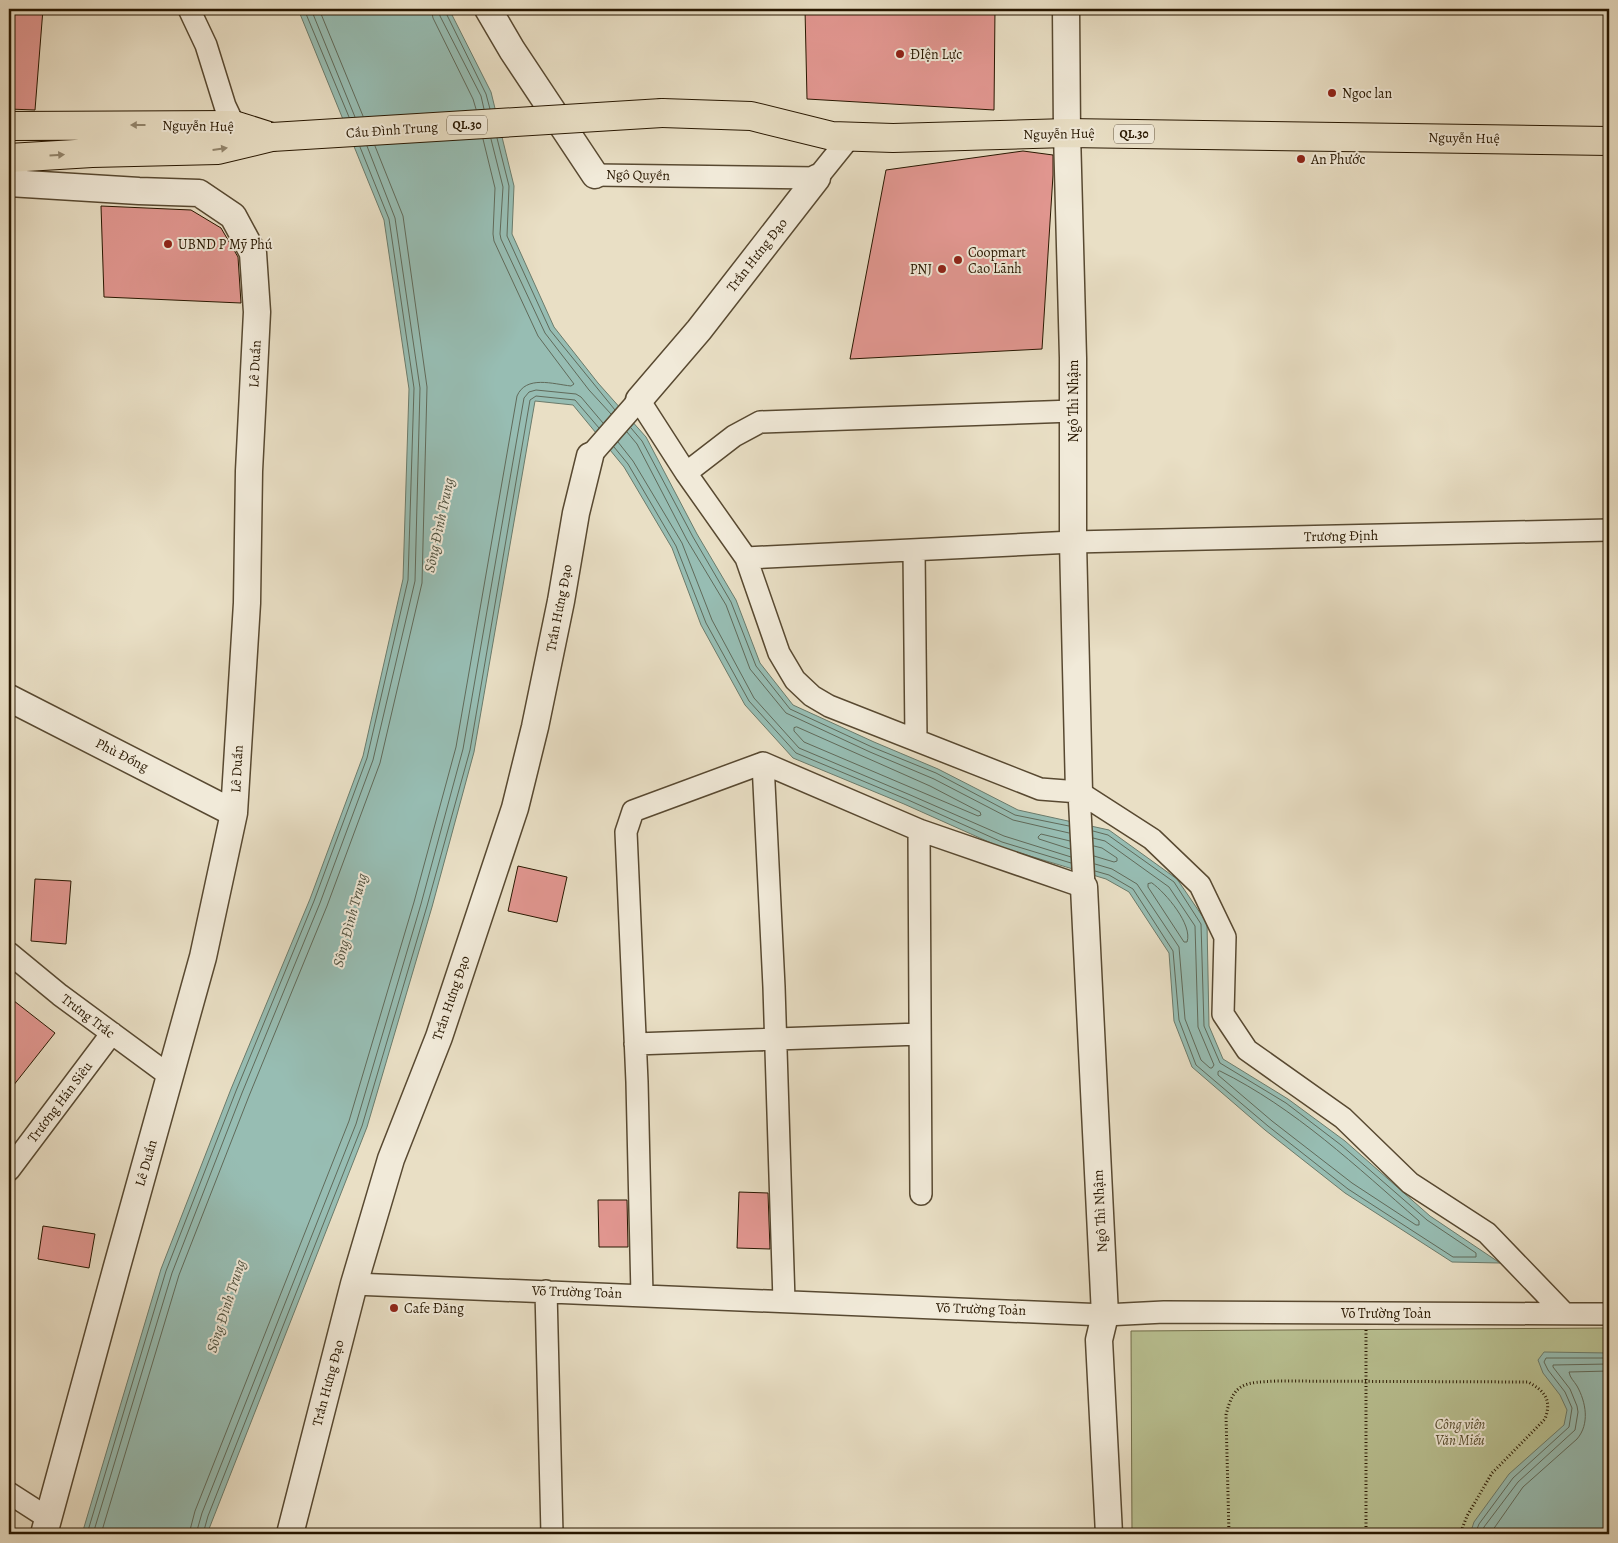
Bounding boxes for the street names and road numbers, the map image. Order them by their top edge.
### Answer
street label: Nguyễn Huệ [162,116,234,136]
road number: QL.30 [447,116,487,134]
street label: Cầu Đình Trung [345,117,439,143]
street label: Nguyễn Huệ [1023,124,1095,144]
road number: QL.30 [1114,125,1154,144]
street label: Nguyễn Huệ [1428,128,1500,148]
street label: Ngô Quyền [606,165,670,185]
street label: Trần Hưng Đạo [722,214,792,296]
street label: Lê Duẩn [244,339,266,388]
street label: Ngô Thì Nhậm [1064,359,1083,442]
street label: Trương Định [1304,526,1379,546]
street label: Trần Hưng Đạo [541,563,577,653]
street label: Phù Đổng [92,734,152,776]
street label: Lê Duẩn [226,744,248,793]
street label: Trần Hưng Đạo [428,953,474,1043]
street label: Trưng Trắc [57,990,119,1042]
street label: Trương Hán Siêu [23,1057,97,1147]
street label: Lê Duẩn [130,1137,162,1189]
street label: Ngô Thì Nhậm [1088,1169,1112,1253]
street label: Võ Trường Toản [531,1281,623,1303]
street label: Võ Trường Toản [935,1298,1027,1320]
street label: Võ Trường Toản [1340,1304,1431,1323]
street label: Trần Hưng Đạo [307,1338,349,1428]

